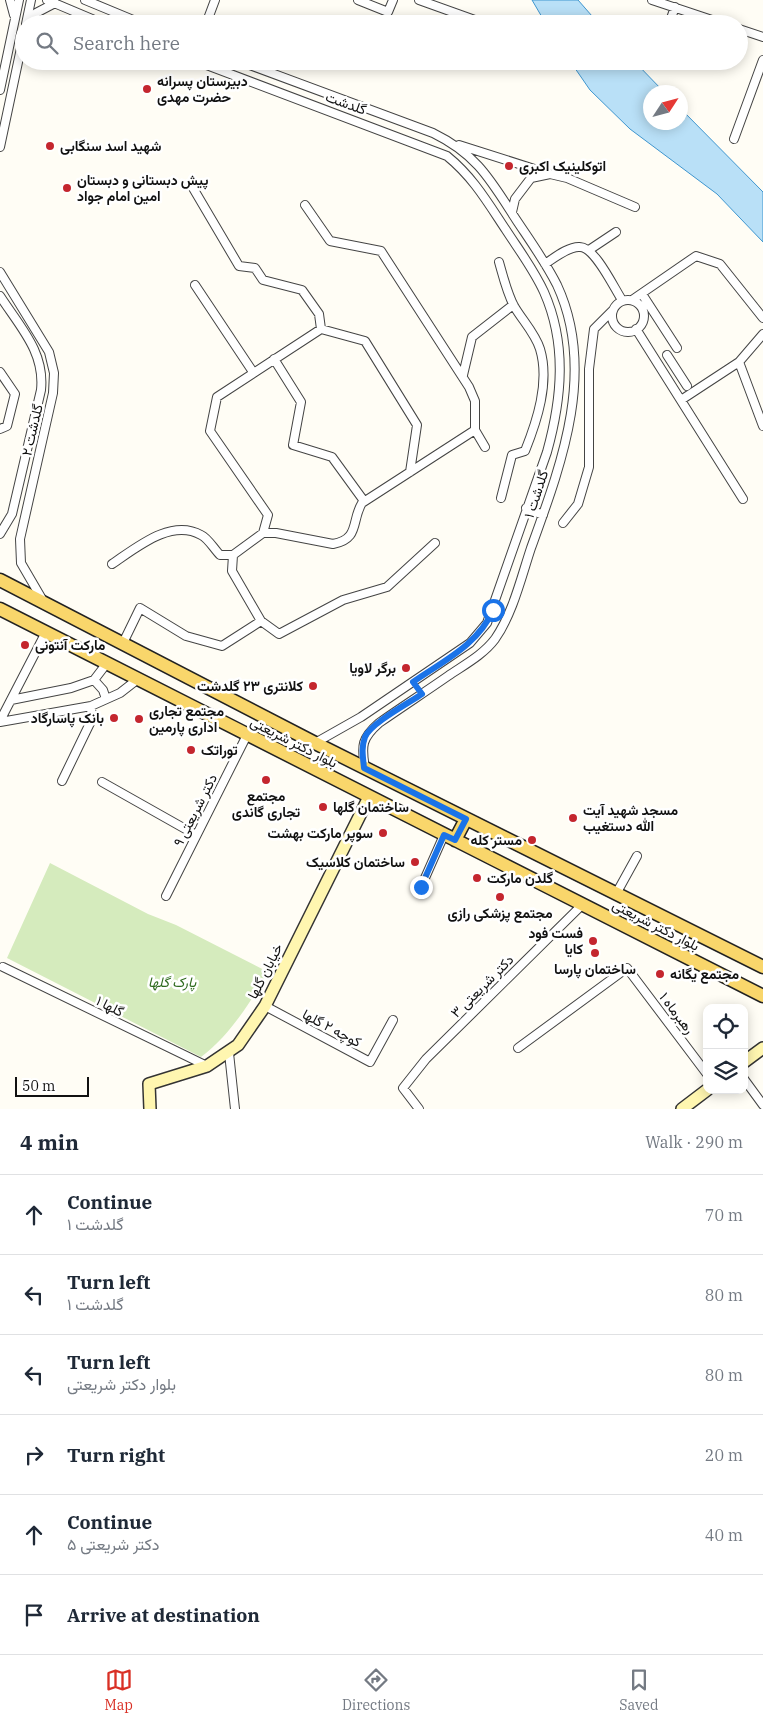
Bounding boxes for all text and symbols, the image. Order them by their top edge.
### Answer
search box [15,15,748,70]
icon: search [33,29,61,57]
text: Search here [73,31,180,55]
place label: دبیرستان پسرانه حضرت مهدی [157,72,248,106]
marker: دبیرستان پسرانه حضرت مهدی [141,83,153,95]
north arrow [643,85,688,130]
street label: گلدشت [323,87,369,119]
place label: شهید اسد سنگابی [60,137,161,155]
marker: شهید اسد سنگابی [44,140,56,152]
place label: اتوکلینیک اکبری [519,157,606,175]
marker: اتوکلینیک اکبری [503,160,515,172]
place label: پیش دبستانی و دبستان امین امام جواد [77,171,208,205]
marker: پیش دبستانی و دبستان امین امام جواد [61,182,73,194]
street label: گلدشت ۲ [17,402,47,458]
street label: گلدشت ۱ [520,468,552,520]
route start [482,599,505,622]
place label: مارکت آنتونی [35,636,106,654]
marker: مارکت آنتونی [19,639,31,651]
place label: برگر لاویا [349,659,396,677]
marker: برگر لاویا [400,662,412,674]
place label: کلانتری ۲۳ گلدشت [197,677,303,695]
marker: کلانتری ۲۳ گلدشت [307,680,319,692]
place label: مجتمع تجاری اداری پارمین [149,702,224,737]
place label: بانک پاسارگاد [31,709,104,728]
marker: بانک پاسارگاد [108,712,120,724]
street label: بلوار دکتر شریعتی [247,712,341,772]
marker: مجتمع تجاری اداری پارمین [133,713,145,725]
place label: توراتک [201,741,238,759]
marker: توراتک [185,744,197,756]
street label: دکتر شریعتی ۹ [169,770,221,849]
marker: مجتمع تجاری گاندی [260,774,272,786]
place label: مجتمع تجاری گاندی [232,787,301,821]
place label: ساختمان گلها [333,798,409,816]
marker: ساختمان گلها [317,801,329,813]
place label: مسجد شهید آیت الله دستغیب [583,801,679,835]
marker: مسجد شهید آیت الله دستغیب [567,812,579,824]
place label: سوپر مارکت بهشت [268,824,373,843]
marker: سوپر مارکت بهشت [377,827,389,839]
place label: مستر کله [471,831,522,849]
marker: مستر کله [526,834,538,846]
place label: ساختمان کلاسیک [306,853,405,871]
marker: ساختمان کلاسیک [409,856,421,868]
place label: گلدن مارکت [487,869,553,887]
marker: گلدن مارکت [471,872,483,884]
route end [410,876,433,899]
marker: مجتمع پزشکی رازی [494,891,506,903]
street label: بلوار دکتر شریعتی [609,895,703,955]
place label: مجتمع پزشکی رازی [447,904,553,923]
place label: فست فود کایا [528,924,583,958]
marker: فست فود کایا [587,935,599,947]
street label: خیابان گلها [243,940,287,1002]
marker: ساختمان پارسا [589,947,601,959]
street label: ۳ دکتر شریعتی [447,950,518,1021]
place label: ساختمان پارسا [554,960,636,979]
place label: مجتمع یگانه [670,965,739,984]
marker: مجتمع یگانه [654,968,666,980]
park label: پارک گلها [148,973,197,992]
street label: ۱ رهبرماه [656,989,699,1038]
street label: ۱ گلها [93,991,127,1021]
map controls [703,1004,748,1094]
button: locate [703,1004,748,1049]
street label: کوچه ۲ گلها [299,1005,365,1052]
button: layers [703,1049,748,1094]
scale bar [15,1074,89,1097]
text: 50 m [22,1077,55,1095]
text: 4 min [20,1128,79,1156]
text: Walk · 290 m [645,1132,743,1152]
text: Continue [67,1190,152,1214]
icon: ahead [20,1201,48,1229]
text: 70 m [705,1205,743,1225]
text: گلدشت ۱ [67,1214,124,1234]
text: Turn left [67,1270,150,1294]
icon: left [20,1281,48,1309]
text: 80 m [705,1285,743,1305]
text: گلدشت ۱ [67,1294,124,1314]
text: Turn left [67,1350,150,1374]
icon: left [20,1361,48,1389]
text: 80 m [705,1365,743,1385]
text: بلوار دکتر شریعتی [67,1374,176,1394]
icon: right [20,1441,48,1469]
text: Turn right [67,1443,165,1467]
text: 20 m [705,1445,743,1465]
text: Continue [67,1510,152,1534]
icon: ahead [20,1521,48,1549]
text: 40 m [705,1525,743,1545]
text: ۵ دکتر شریعتی [67,1534,159,1554]
icon: arrive [20,1601,48,1629]
text: Arrive at destination [67,1603,260,1627]
tab: Map [105,1666,133,1714]
tab: Directions [342,1666,410,1714]
tab: Saved [619,1666,658,1714]

